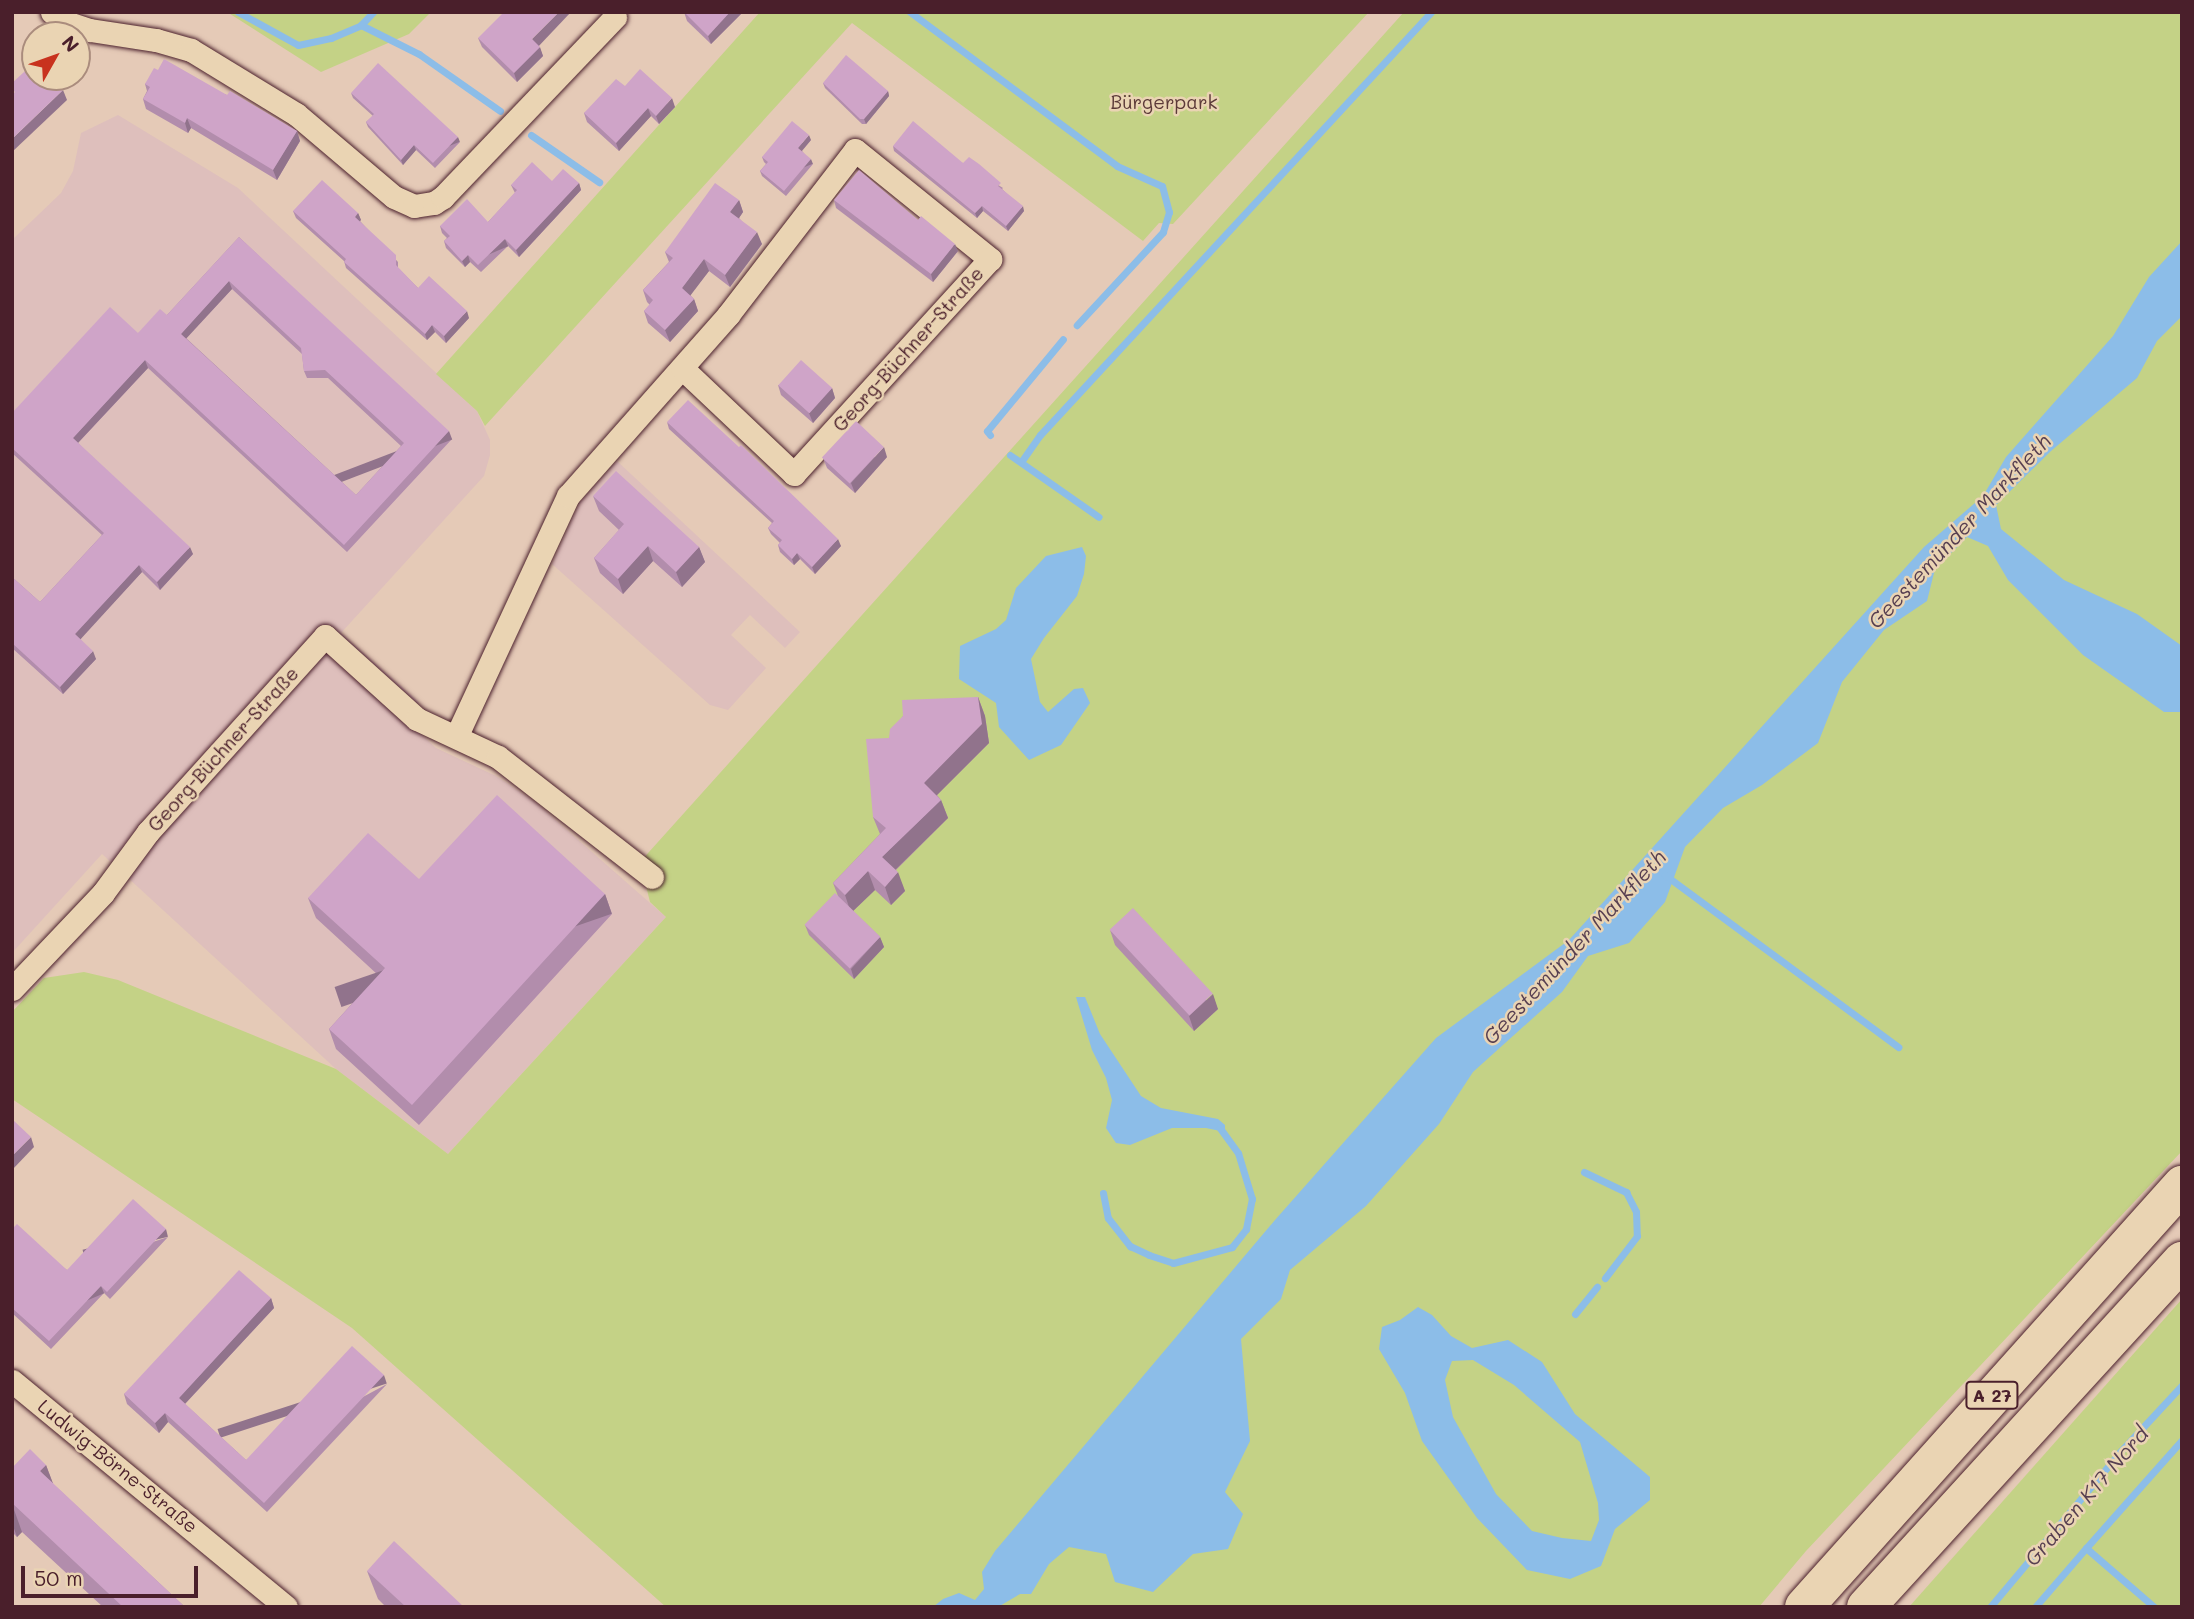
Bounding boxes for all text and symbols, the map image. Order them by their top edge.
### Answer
north arrow [21,21,91,91]
text: N [57,30,85,57]
park label: Bürgerpark [1110,91,1218,113]
street label: Georg-Büchner-Straße [828,262,988,436]
water label: Geestemünder Markfleth [1862,429,2056,633]
street label: Georg-Büchner-Straße [143,662,303,836]
water label: Geestemünder Markfleth [1477,845,1671,1049]
road number: A 27 [1964,1380,2020,1410]
street label: Ludwig-Börne-Straße [33,1394,203,1538]
water label: Graben K17 Nord [2019,1421,2153,1571]
scale bar [24,1552,201,1596]
text: 50 m [34,1564,83,1591]

